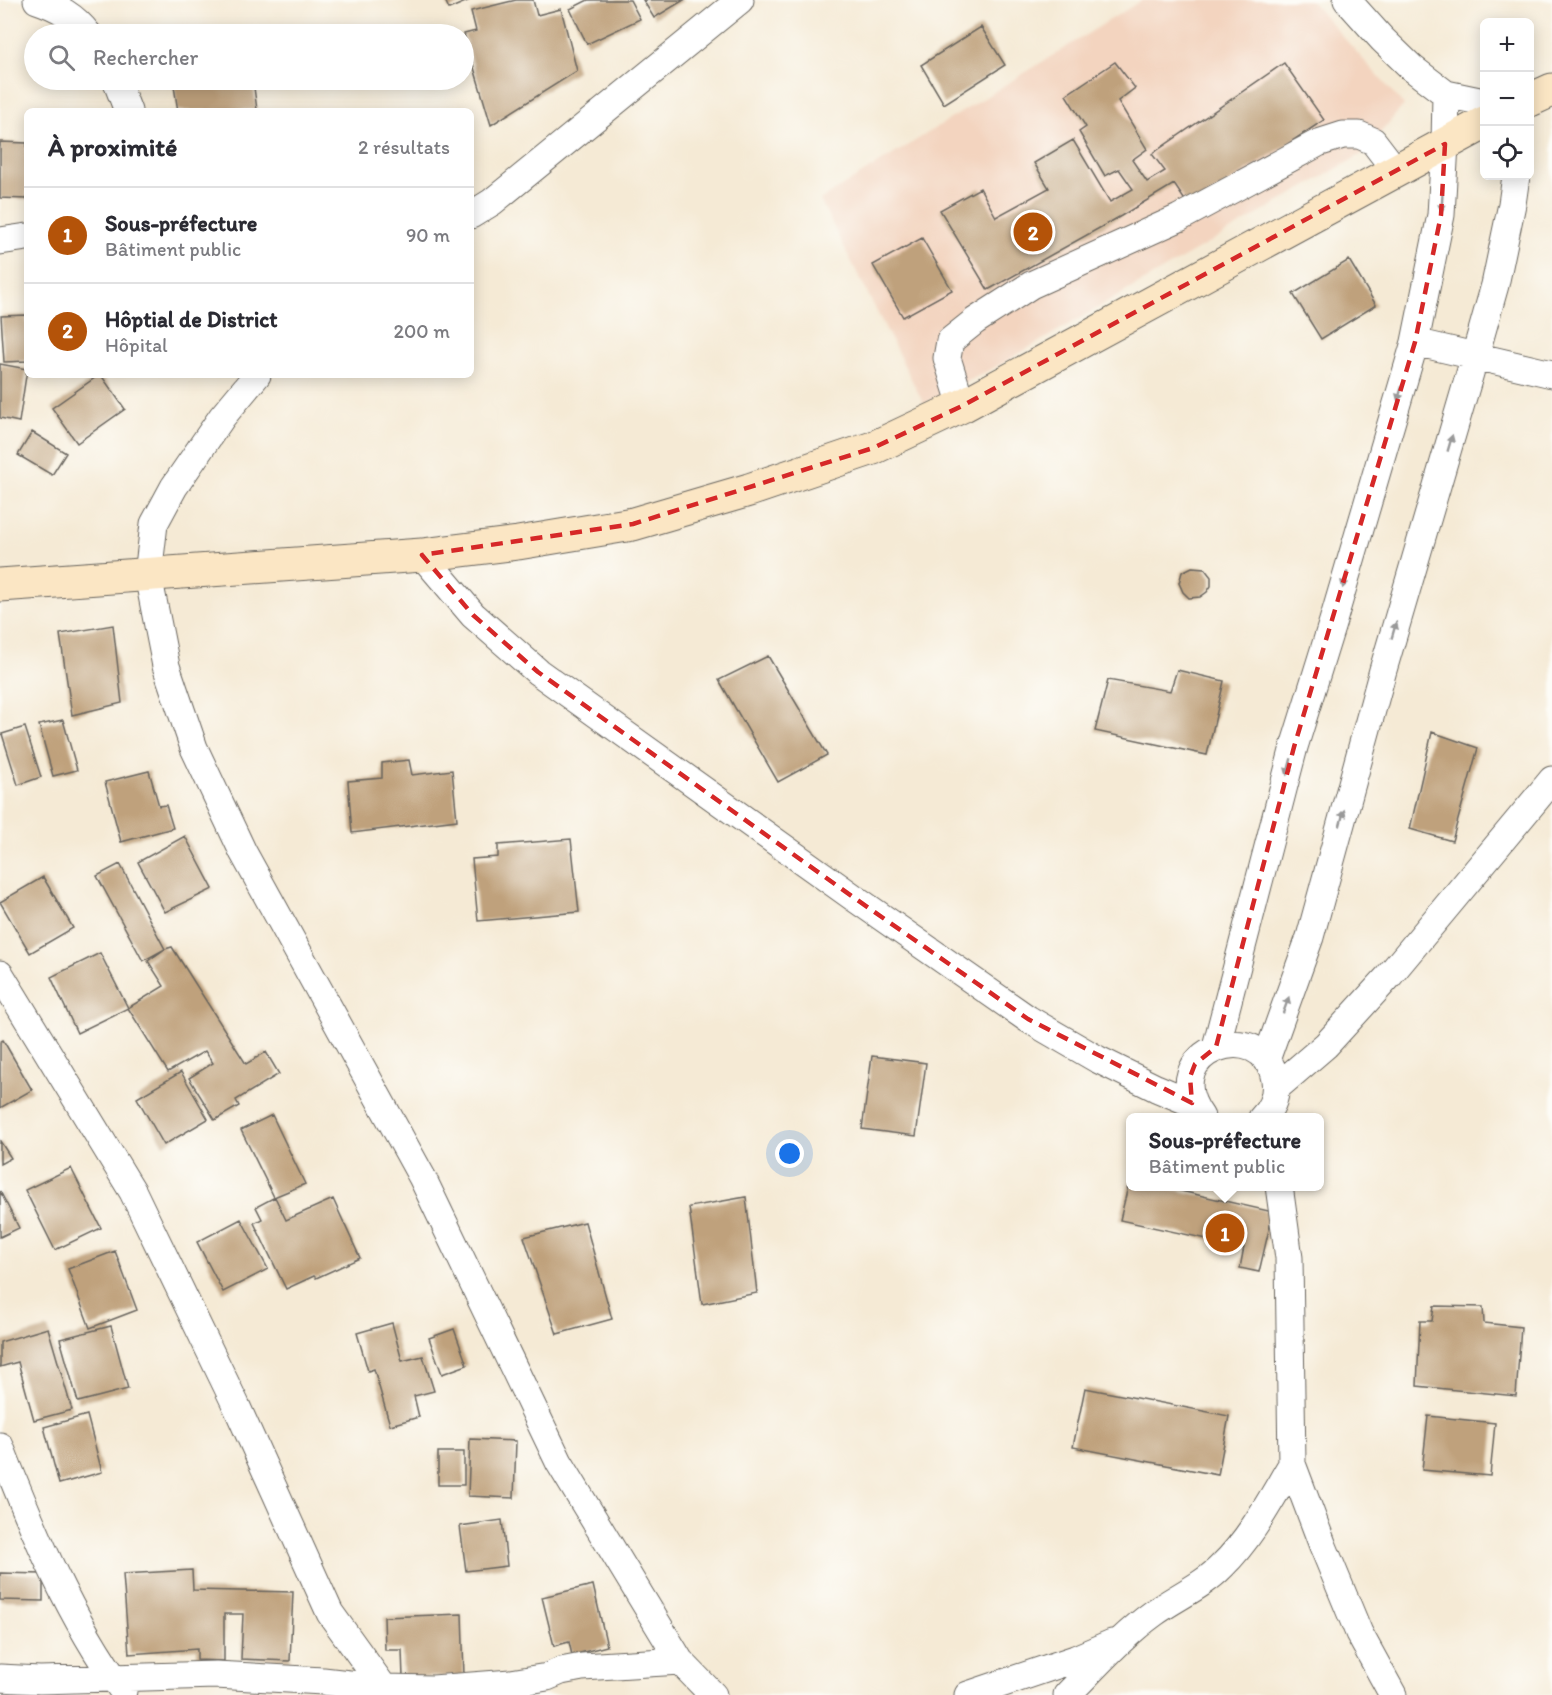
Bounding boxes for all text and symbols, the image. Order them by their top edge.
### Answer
map controls [1480,18,1534,180]
button: + [1480,18,1534,72]
search box [24,24,474,90]
icon: search [45,41,78,74]
text: Rechercher [93,44,198,71]
button: − [1480,72,1534,126]
button: locate [1480,126,1534,180]
text: À proximité [48,131,177,163]
text: 2 résultats [358,135,450,159]
one-way arrow [1437,193,1446,212]
text: Sous-préfecture [105,210,257,237]
pin: 2 [1014,210,1052,254]
text: 1 [63,223,72,247]
text: 90 m [406,223,450,247]
text: Bâtiment public [105,237,241,261]
text: Hôptial de District [105,306,278,333]
text: 2 [62,319,73,343]
text: 200 m [394,319,450,343]
text: Hôpital [105,333,168,357]
one-way arrow [1395,384,1404,402]
one-way arrow [1446,434,1455,452]
one-way arrow [1340,571,1349,589]
one-way arrow [1390,621,1399,639]
one-way arrow [1284,758,1293,776]
one-way arrow [1338,809,1348,827]
one-way arrow [1281,995,1291,1013]
popup [1126,1113,1324,1191]
text: Sous-préfecture [1149,1127,1301,1154]
your location [775,1139,804,1168]
text: Bâtiment public [1149,1154,1285,1178]
pin: 1 [1206,1210,1244,1256]

